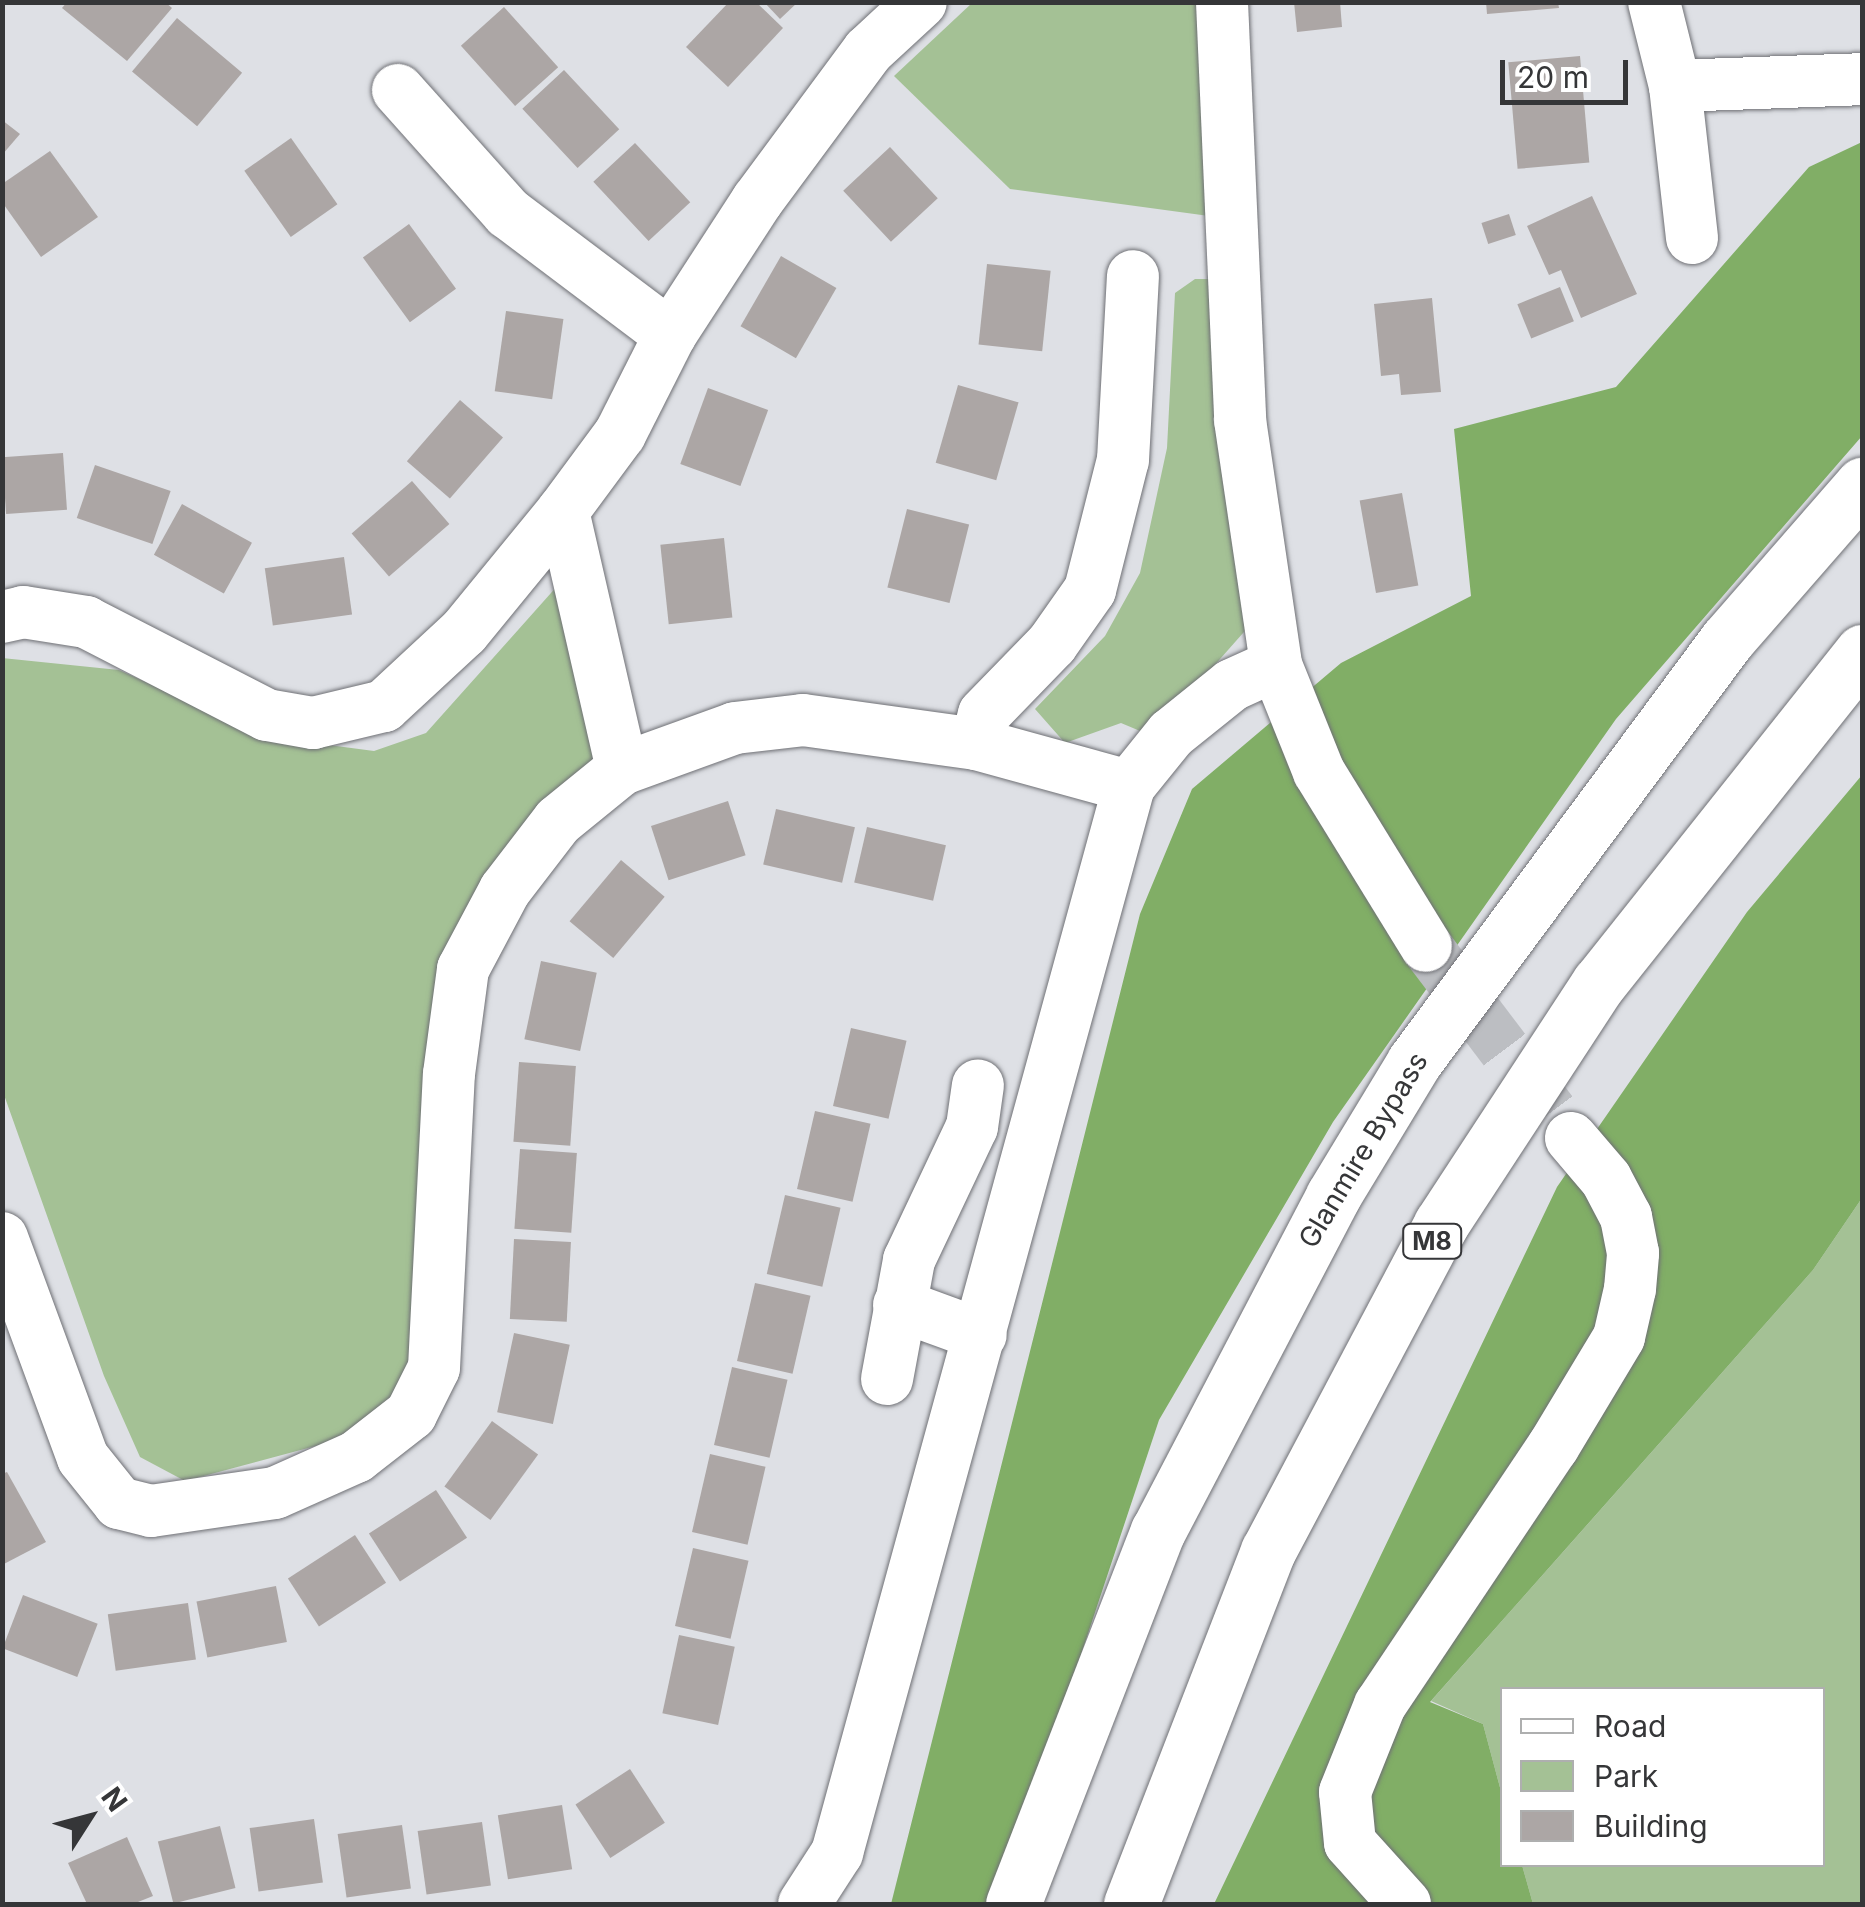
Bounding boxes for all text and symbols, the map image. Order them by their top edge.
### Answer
scale bar [1505,40,1632,102]
text: 20 m [1517,59,1589,95]
street label: Glanmire Bypass [1291,1046,1435,1254]
road number: M8 [1402,1221,1462,1261]
legend [1500,1687,1825,1867]
text: Road [1594,1708,1666,1744]
text: Park [1594,1758,1658,1794]
north arrow [40,1767,140,1867]
text: N [94,1781,134,1818]
text: Building [1594,1808,1708,1844]

